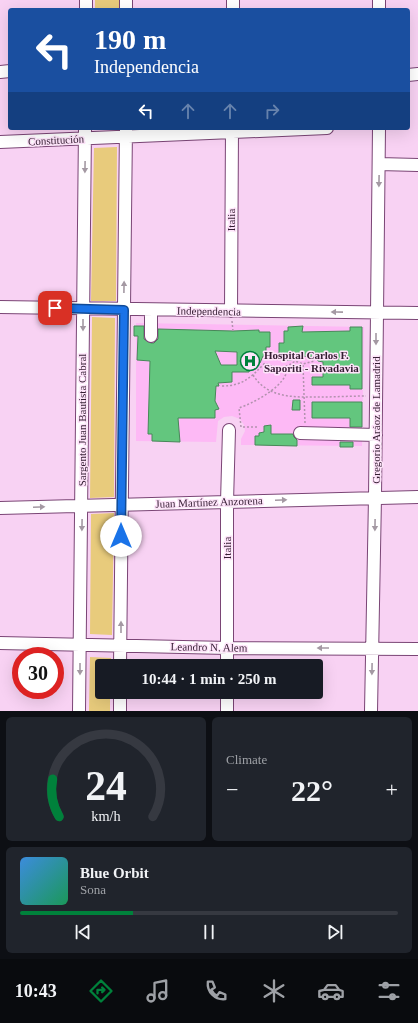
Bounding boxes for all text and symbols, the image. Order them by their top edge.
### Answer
icon: left [28,24,80,76]
text: 190 m [94,24,166,55]
text: Independencia [94,57,199,77]
icon: left [135,100,157,122]
icon: ahead [177,100,199,122]
icon: ahead [219,100,241,122]
icon: right [261,100,283,122]
street label: Constitución [28,133,85,147]
one-way arrow [81,161,88,173]
one-way arrow [375,175,382,187]
street label: Italia [225,209,237,231]
one-way arrow [121,280,127,293]
pin [38,291,72,325]
icon: arrive [44,297,66,319]
street label: Independencia [177,304,241,318]
one-way arrow [331,309,343,316]
one-way arrow [80,319,86,332]
one-way arrow [373,333,380,345]
place label: Hospital Carlos F. Saporiti - Rivadavia [264,349,359,374]
hospital icon: Hospital Carlos F. Saporiti - Rivadavia [239,350,261,372]
street label: Sargento Juan Bautista Cabral [76,354,88,486]
street label: Gregorio Aráoz de Lamadrid [370,356,382,484]
street label: Juan Martínez Anzorena [155,494,263,510]
one-way arrow [275,497,288,503]
one-way arrow [33,504,46,510]
position arrow [100,515,142,557]
one-way arrow [79,519,85,532]
one-way arrow [372,519,378,532]
street label: Italia [221,537,233,559]
one-way arrow [118,620,124,633]
street label: Leandro N. Alem [171,640,248,654]
one-way arrow [316,645,329,651]
speed limit sign: 30 [12,647,64,699]
one-way arrow [77,663,83,676]
one-way arrow [369,663,375,676]
text: 10:44 · 1 min · 250 m [142,671,277,687]
text: Climate [226,752,267,767]
text: 24 [85,763,127,809]
text: 22° [291,774,333,807]
text: − [226,777,238,802]
text: + [386,777,398,802]
text: km/h [91,808,121,824]
text: Blue Orbit [80,865,149,881]
text: Sona [80,882,106,897]
icon: previous [72,921,94,943]
icon: pause [198,921,220,943]
icon: next [324,921,346,943]
icon: directions [87,977,115,1005]
icon: music [144,977,172,1005]
icon: phone [202,977,230,1005]
icon: climate [260,977,288,1005]
icon: car [317,977,345,1005]
icon: filters [375,977,403,1005]
text: 10:43 [15,981,57,1001]

